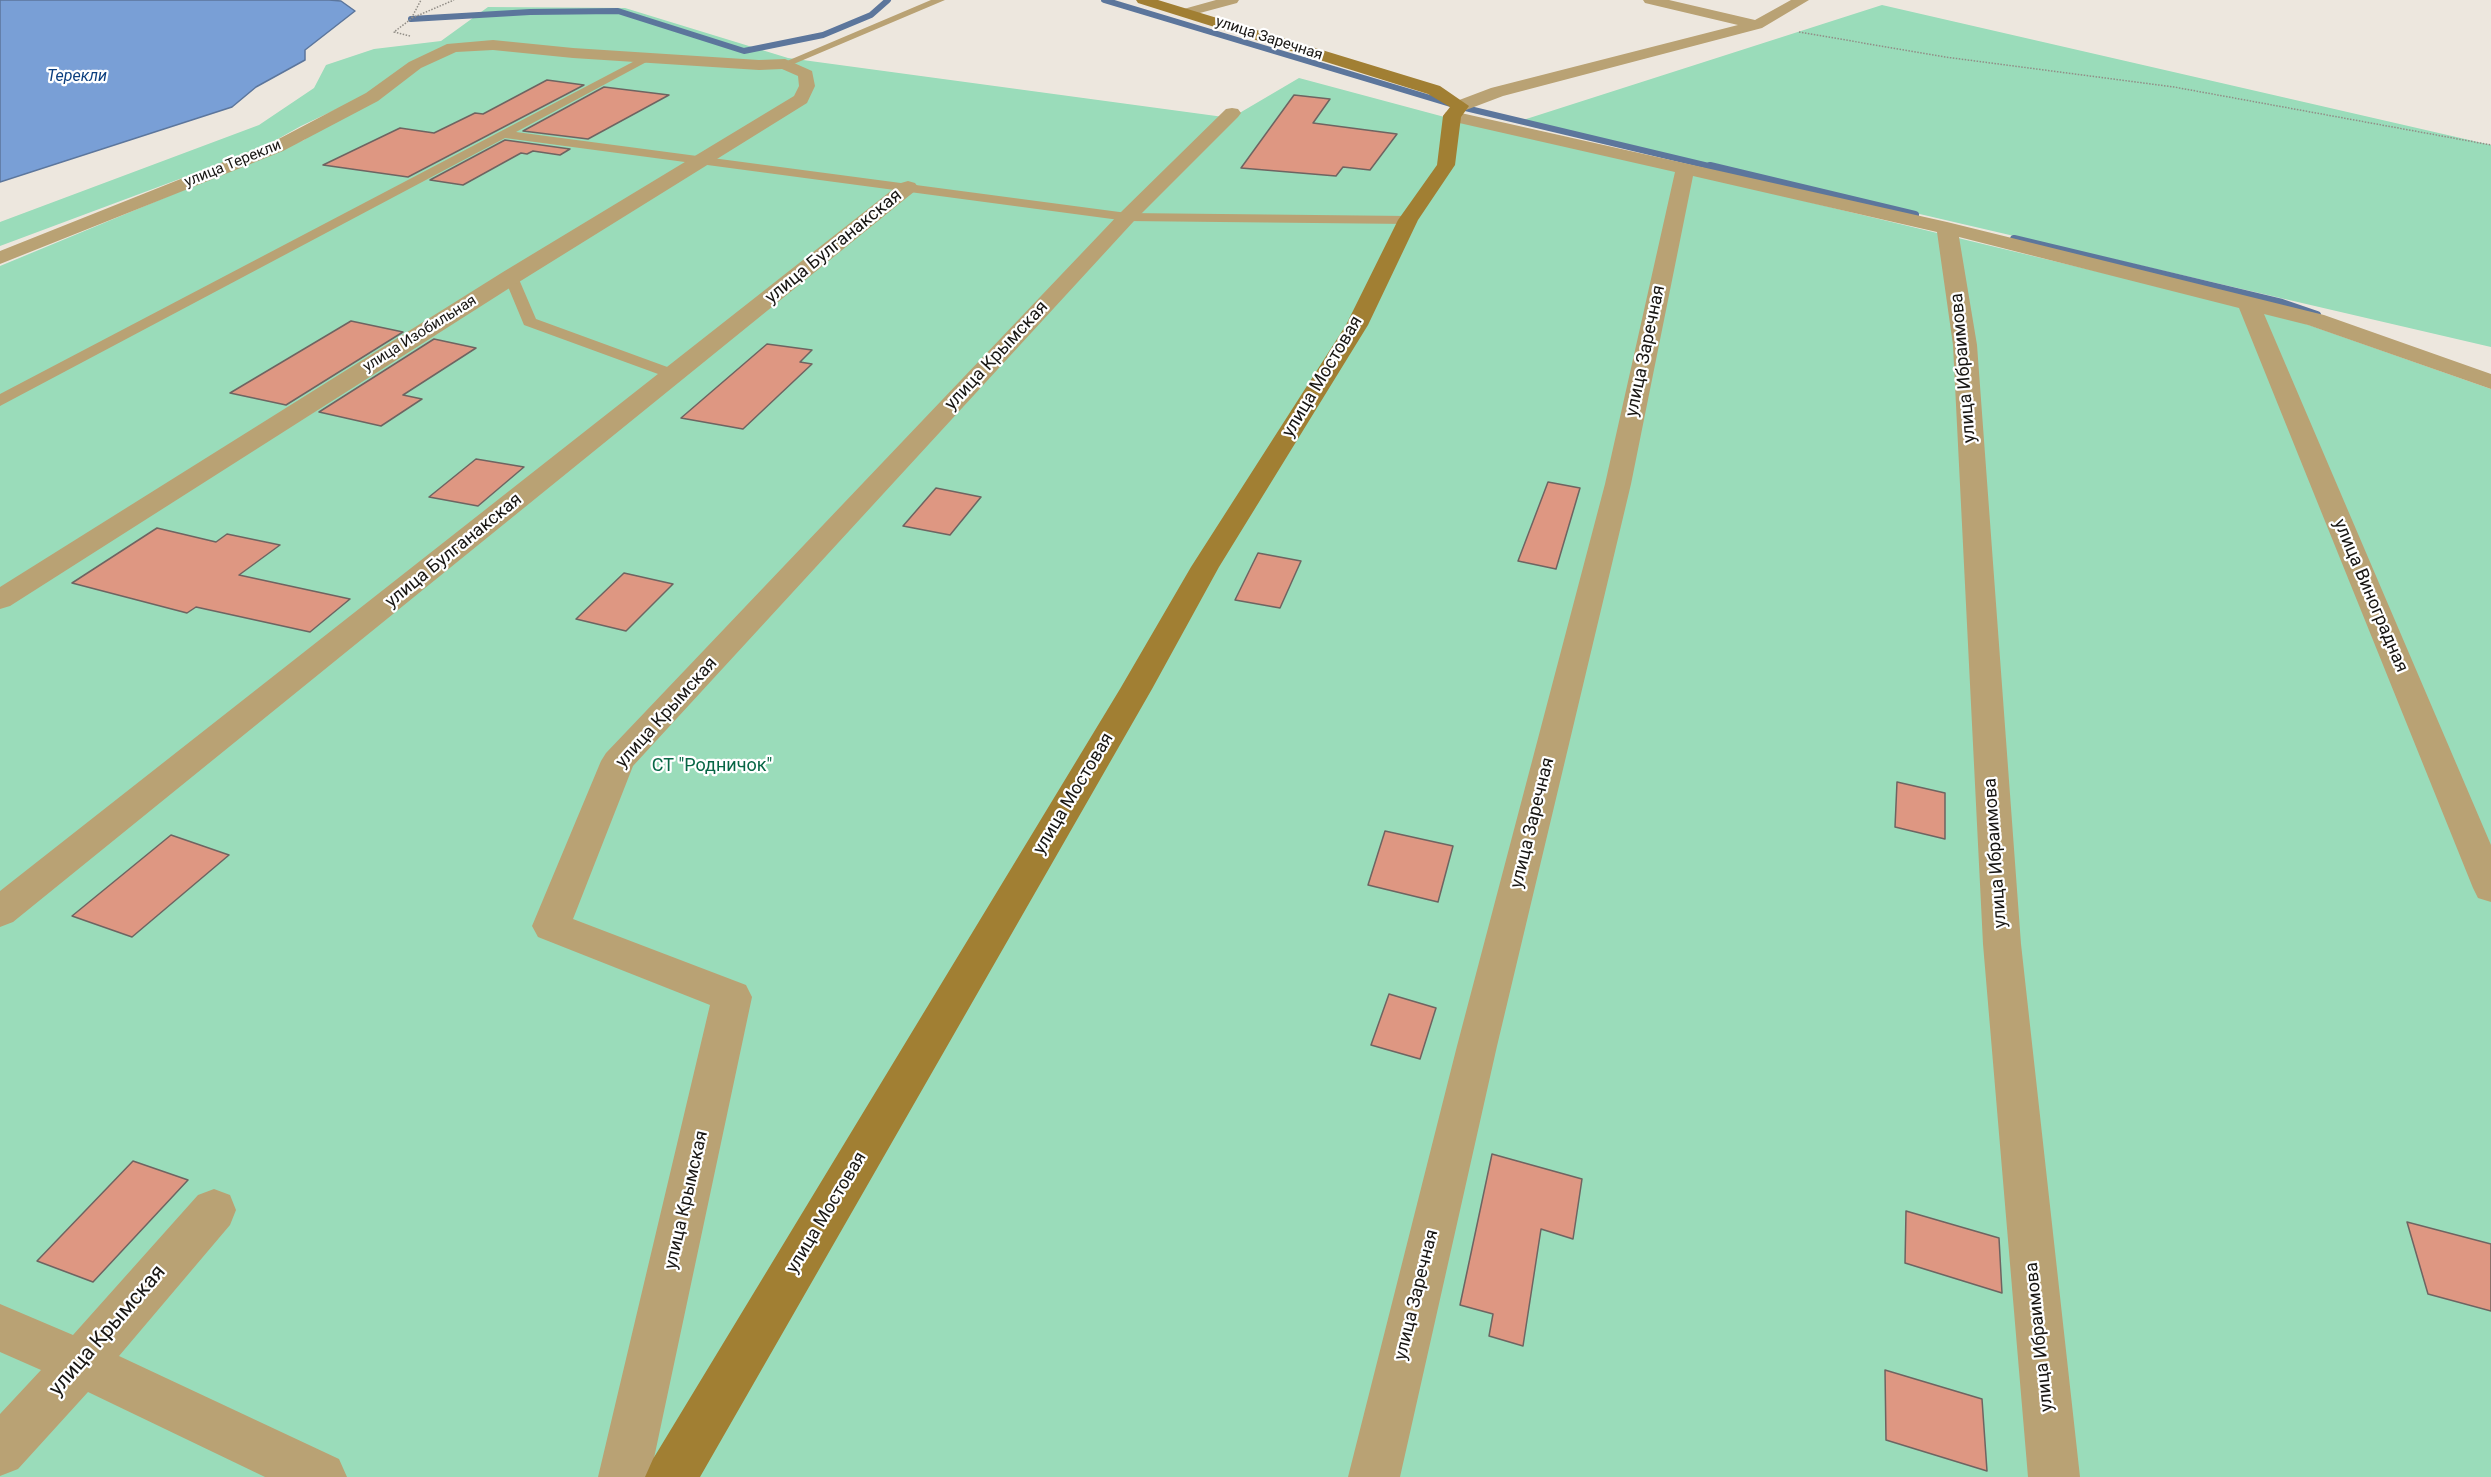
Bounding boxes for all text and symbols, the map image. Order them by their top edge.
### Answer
street label: улица Заречная [1213,13,1325,65]
water label: Терекли [47,67,107,87]
street label: улица Терекли [182,136,284,192]
street label: улица Булганакская [761,185,907,309]
street label: улица Заречная [1622,283,1670,419]
street label: улица Изобильная [360,292,480,376]
street label: улица Ибраимова [1947,292,1981,444]
street label: улица Крымская [941,297,1053,415]
street label: улица Мостовая [1278,312,1368,442]
street label: улица Булганакская [381,489,527,613]
street label: улица Виноградная [2328,516,2412,676]
street label: улица Крымская [612,653,722,773]
street label: улица Мостовая [1029,729,1119,859]
park label: СТ "Родничок" [652,755,772,777]
street label: улица Заречная [1506,755,1560,891]
street label: улица Ибраимова [1980,777,2012,929]
street label: улица Крымская [661,1129,713,1271]
street label: улица Мостовая [782,1148,872,1278]
street label: улица Заречная [1390,1227,1444,1363]
street label: улица Крымская [44,1260,172,1402]
street label: улица Ибраимова [2021,1261,2059,1413]

